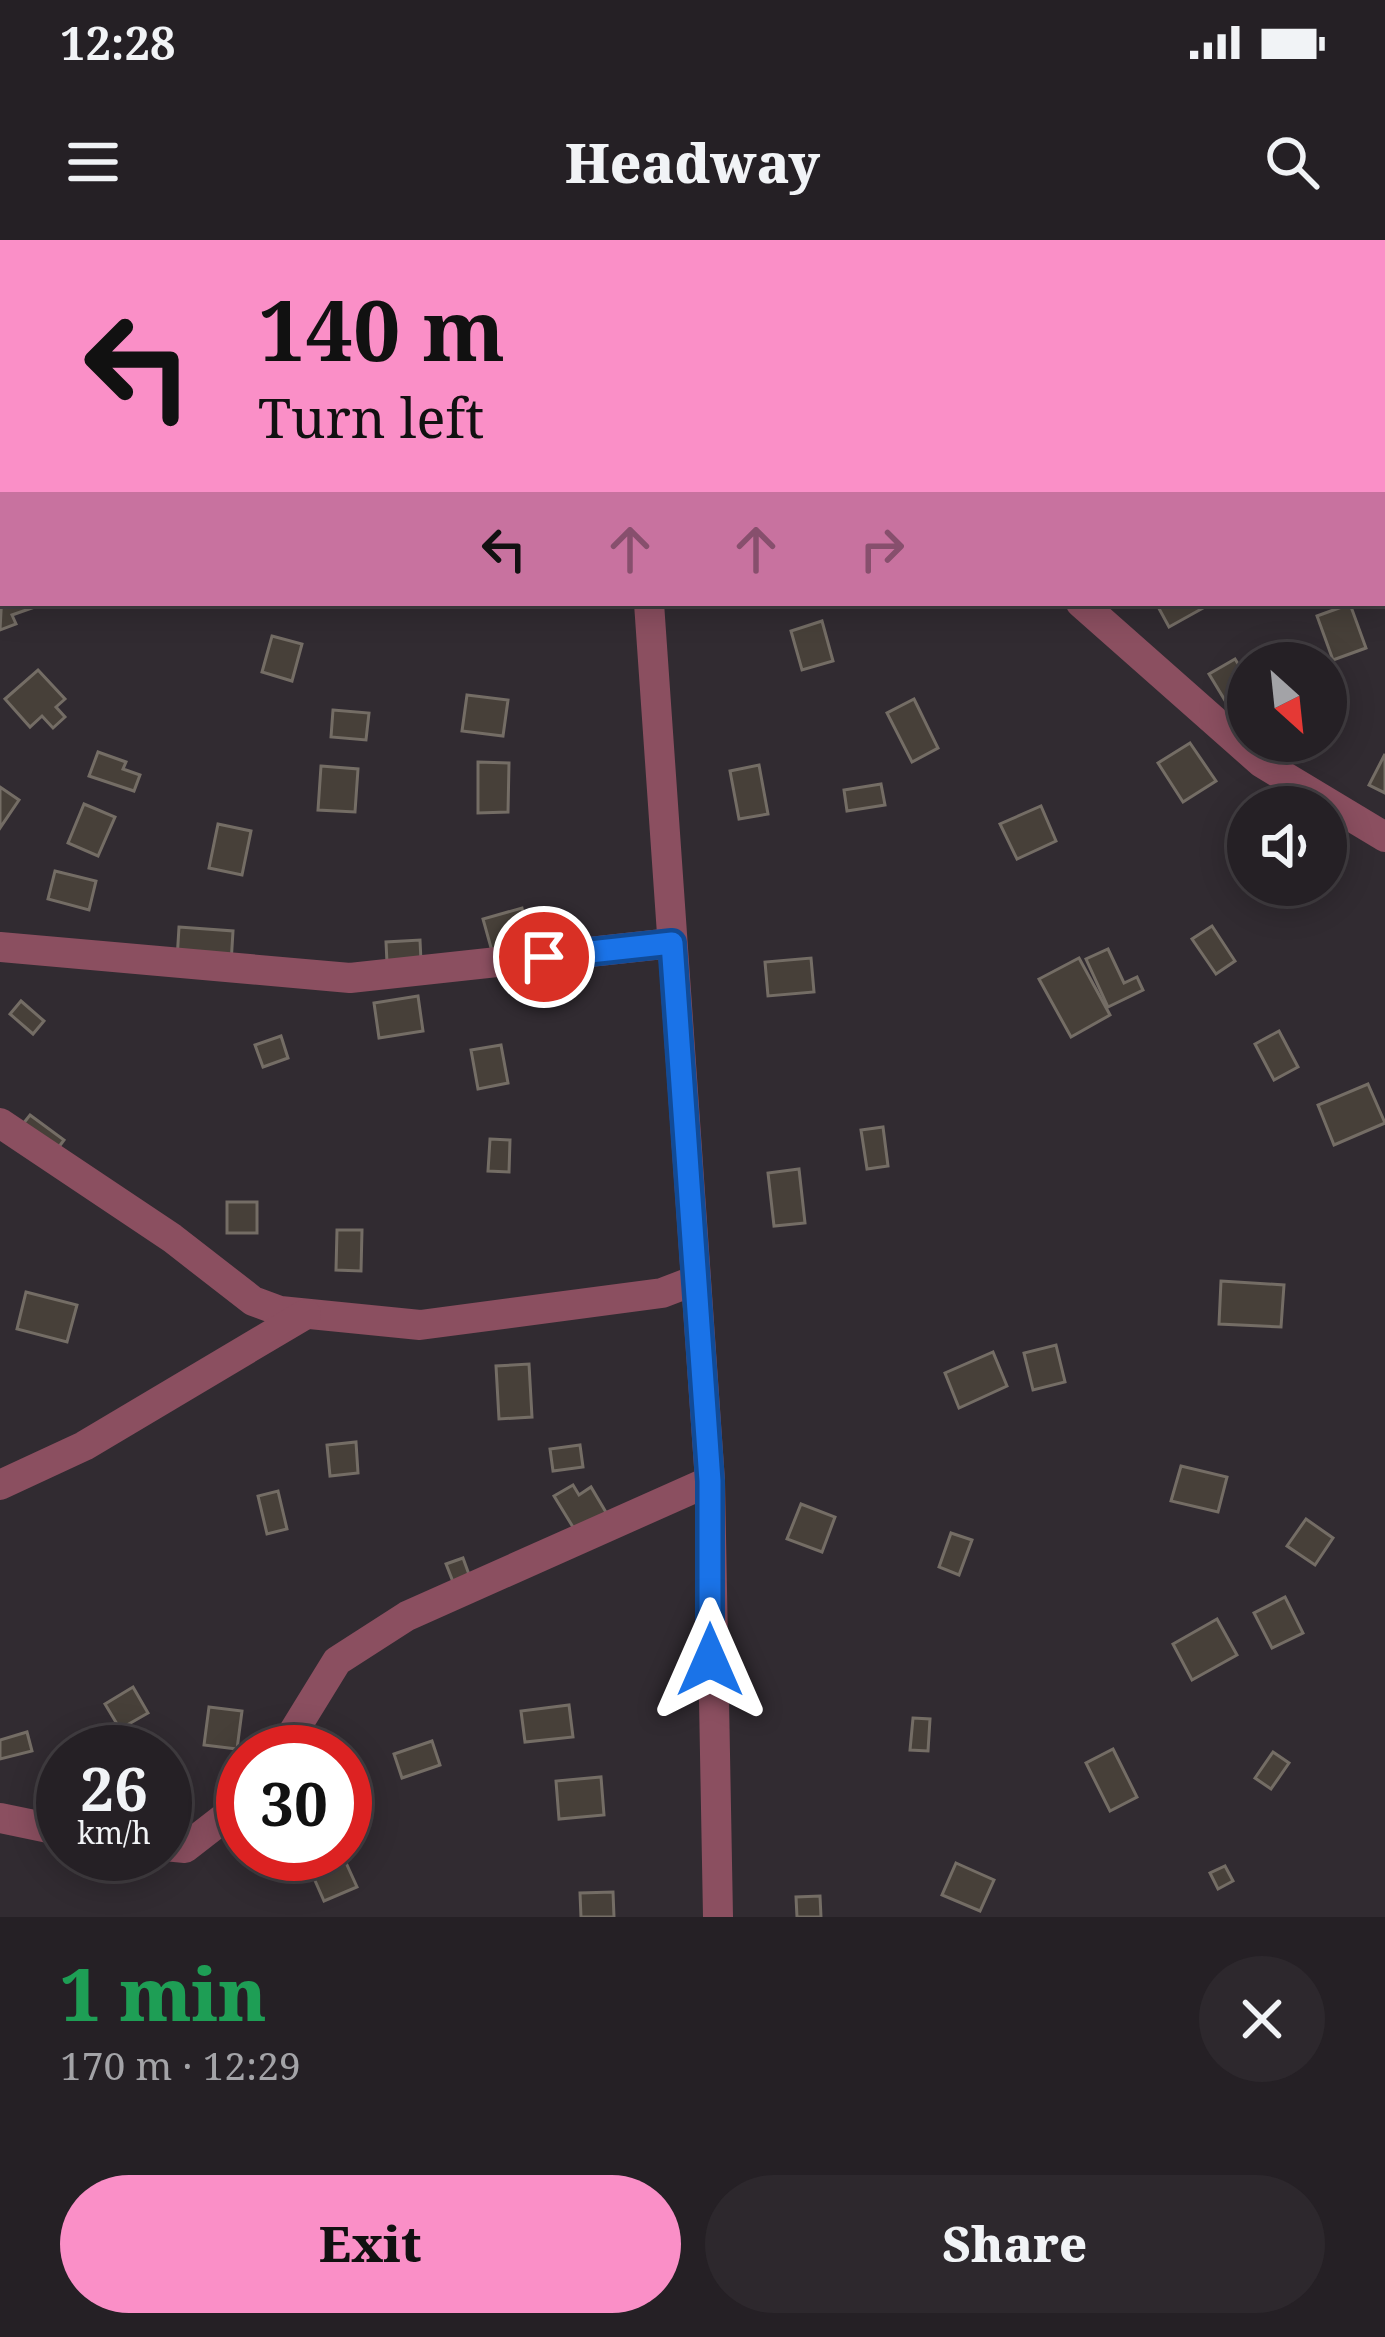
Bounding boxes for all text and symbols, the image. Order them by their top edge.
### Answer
text: 12:28 [60,12,175,73]
text: Headway [565,125,820,199]
icon: menu [60,129,126,195]
icon: search [1259,129,1325,195]
text: 140 m [258,271,505,386]
icon: left [60,288,216,444]
text: Turn left [258,380,484,454]
icon: left [471,516,537,582]
icon: ahead [597,516,663,582]
icon: ahead [723,516,789,582]
icon: right [849,516,915,582]
north arrow [1227,642,1347,762]
map controls [1227,642,1347,906]
button: sound [1227,786,1347,906]
pin [493,906,595,1008]
icon: arrive [511,924,577,990]
position arrow [647,1597,773,1723]
speed limit sign: 30 [216,1725,372,1881]
text: 26 [80,1747,148,1829]
text: km/h [77,1812,151,1853]
text: 1 min [60,1944,267,2042]
button: close [1199,1956,1325,2082]
text: 170 m · 12:29 [60,2038,301,2091]
button: Exit [60,2175,681,2313]
button: Share [705,2175,1325,2313]

